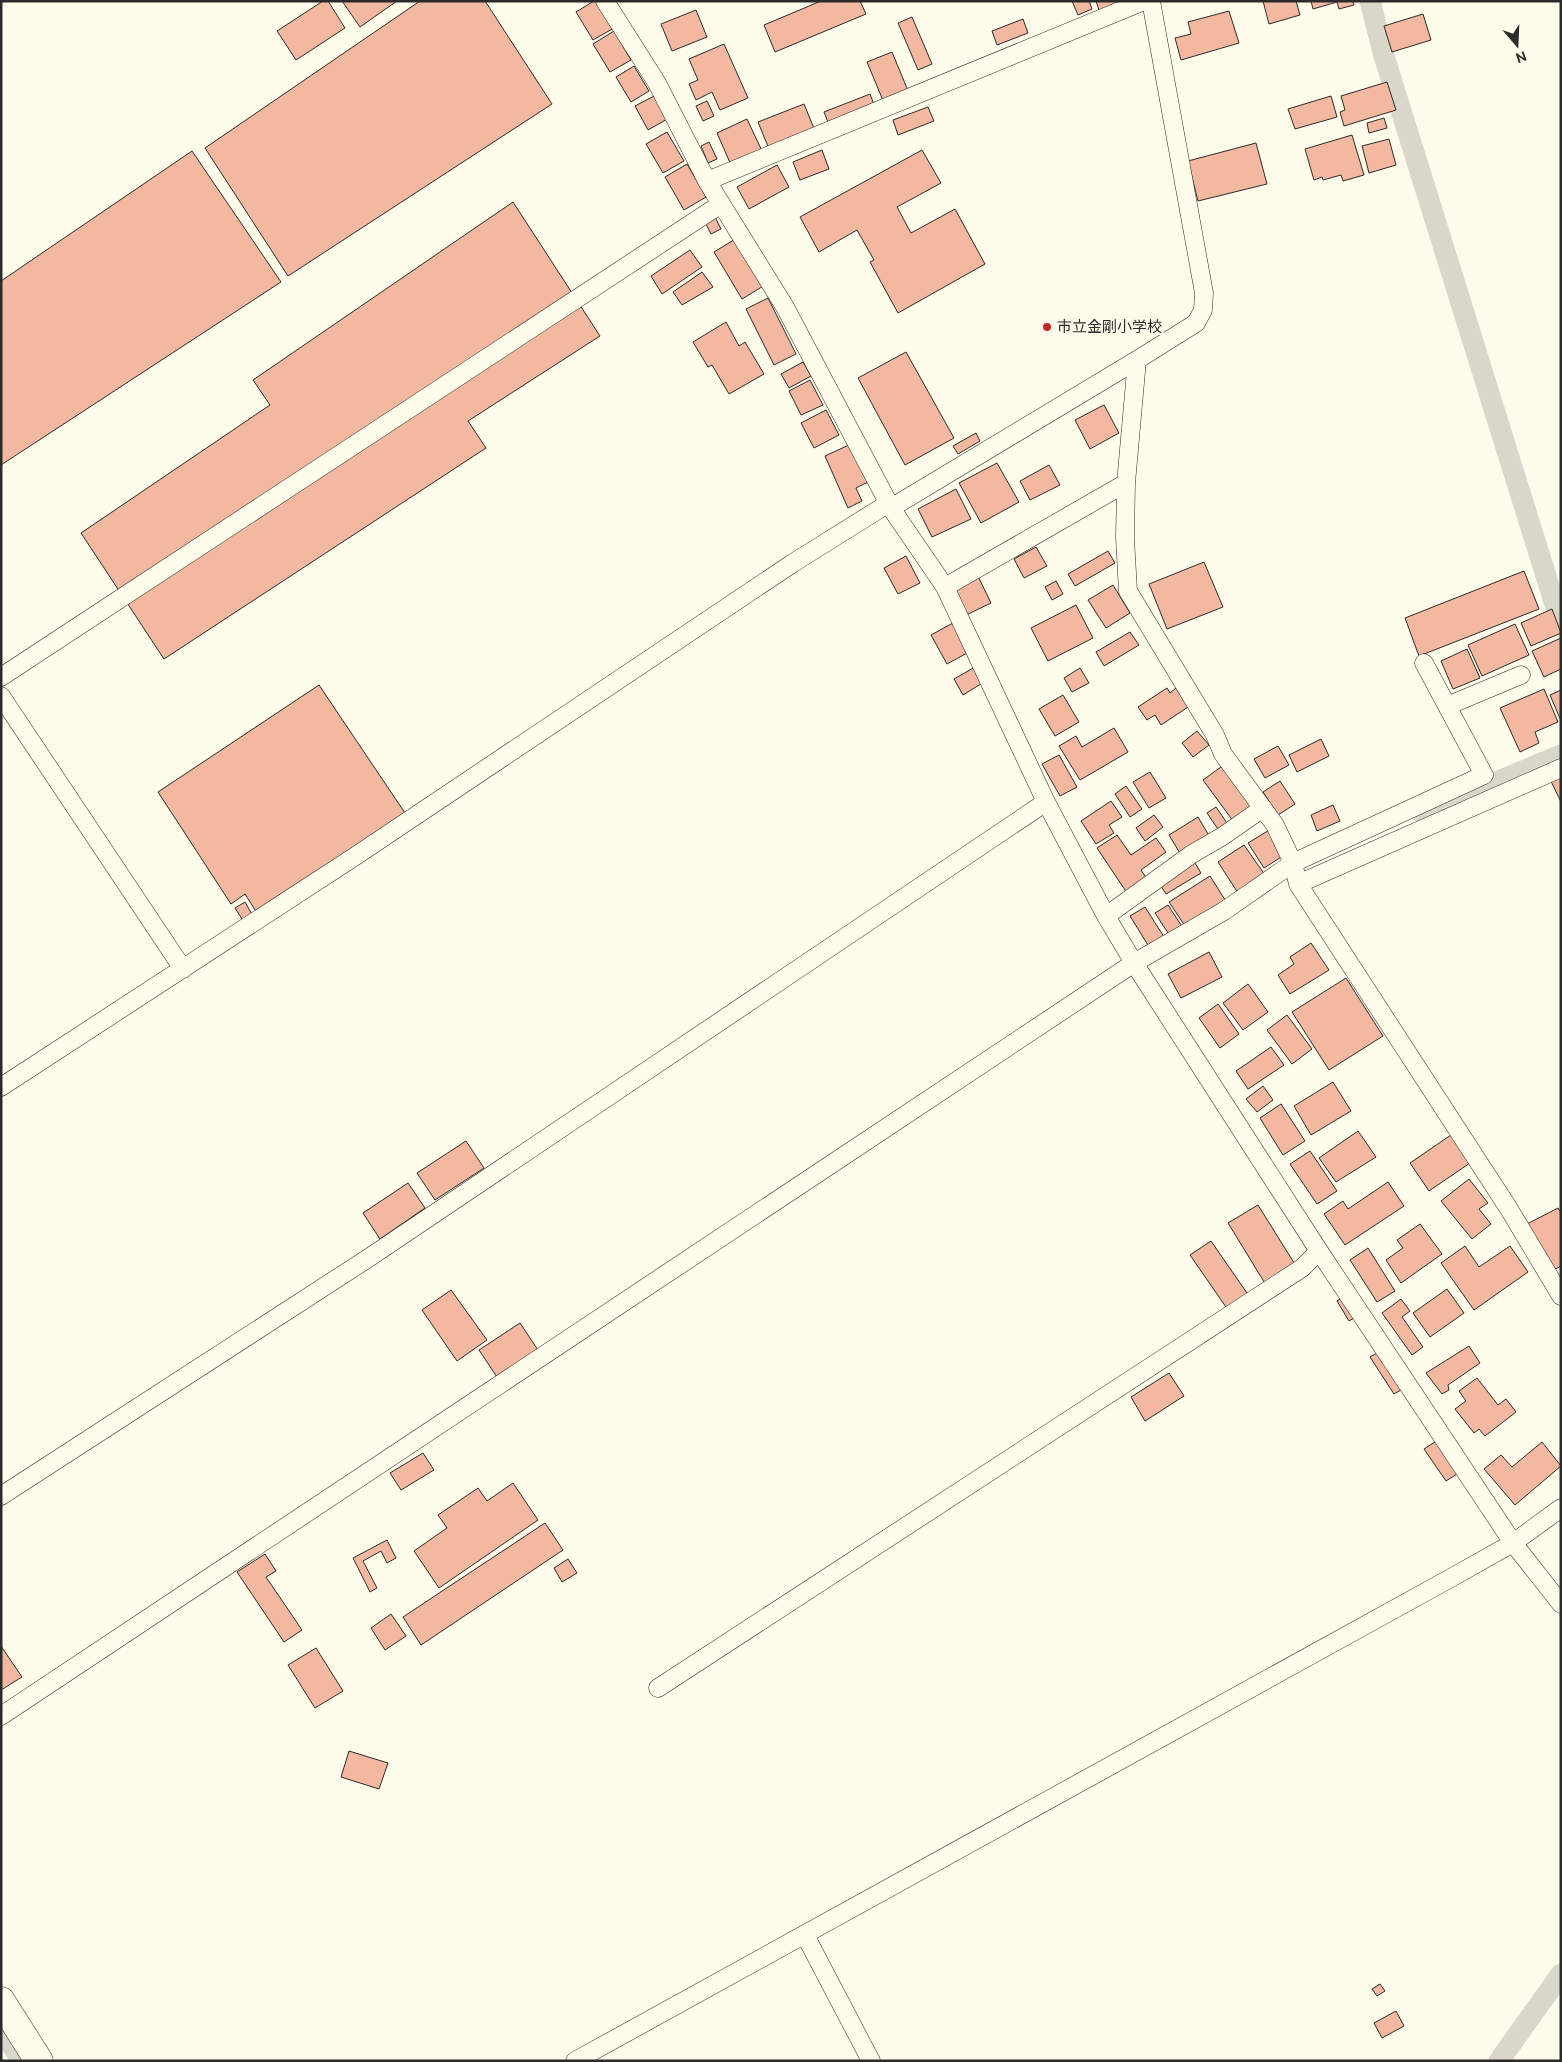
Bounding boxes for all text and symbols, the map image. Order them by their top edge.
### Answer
north arrow [1492,20,1542,70]
text: N [1514,48,1529,67]
place label: 市立金剛小学校 [1057,318,1162,335]
marker: 市立金剛小学校 [1041,321,1053,333]

